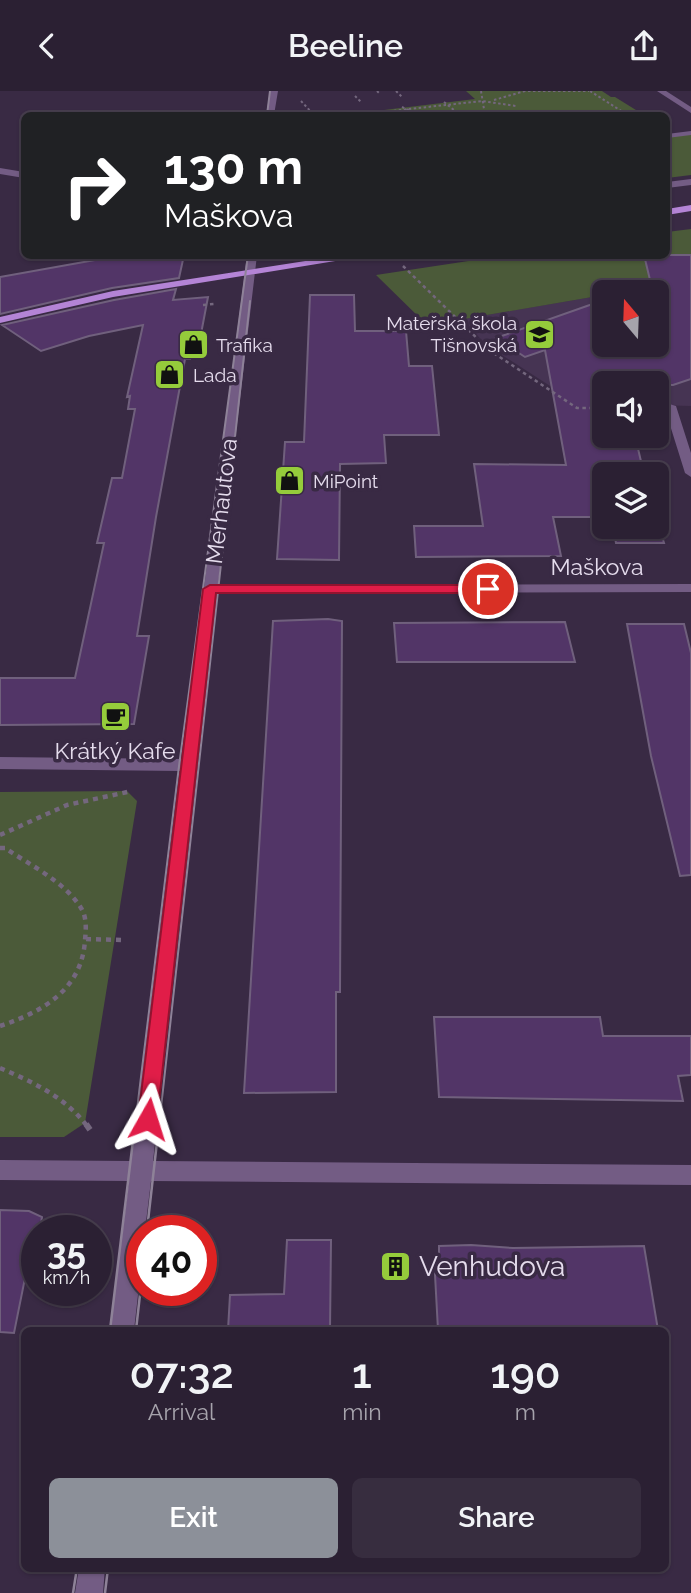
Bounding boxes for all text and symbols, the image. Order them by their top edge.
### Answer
icon: back [28,27,66,65]
text: Beeline [288,27,403,64]
icon: share [625,27,663,65]
text: 130 m [164,138,303,195]
icon: right [49,140,140,231]
text: Maškova [164,197,293,234]
north arrow [592,280,668,357]
map controls [592,280,669,539]
place label: Mateřská škola Tišnovská [386,312,517,356]
school or university icon: Mateřská škola Tišnovská [523,317,557,351]
shop icon: Trafika [176,328,210,362]
place label: Trafika [216,334,273,356]
shop icon: Lada [153,358,187,392]
place label: Lada [193,364,237,386]
button: sound [592,371,669,448]
street label: Merhautova [200,437,242,565]
button: layers [592,462,669,539]
shop icon: MiPoint [273,464,307,498]
place label: MiPoint [313,470,379,492]
street label: Maškova [550,553,644,580]
pin [458,559,518,619]
icon: arrive [469,570,507,608]
cafe icon: Krátký Kafe [98,699,132,733]
place label: Krátký Kafe [55,737,175,764]
position arrow [111,1082,185,1156]
speed limit sign: 40 [126,1215,217,1306]
text: 35 [47,1231,86,1272]
building icon: Venhudova [379,1249,413,1283]
place label: Venhudova [419,1250,565,1283]
text: km/h [43,1267,90,1288]
text: 07:32 [129,1349,234,1398]
text: 1 [352,1349,372,1398]
text: 190 [490,1349,561,1398]
text: Arrival [148,1398,215,1425]
text: min [342,1398,382,1425]
text: m [515,1398,536,1425]
button: Exit [49,1478,338,1558]
button: Share [352,1478,641,1558]

